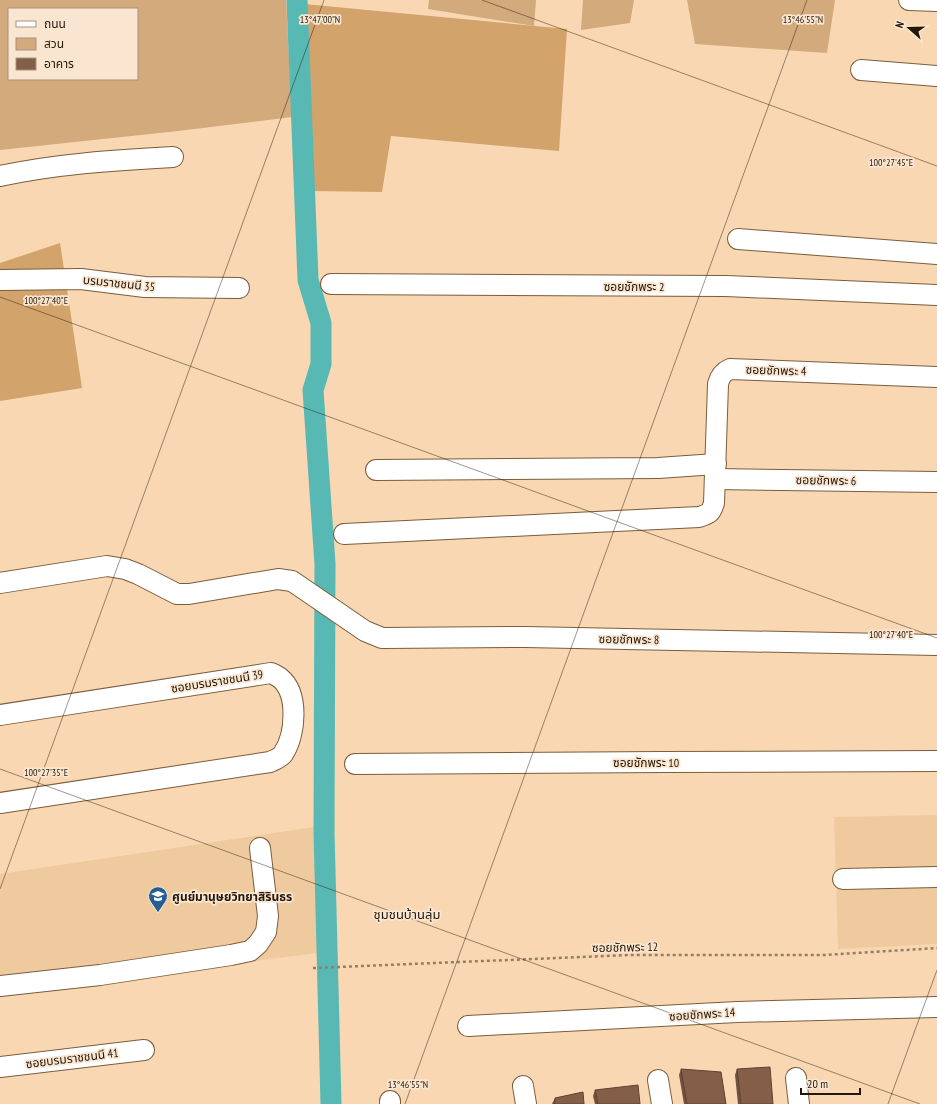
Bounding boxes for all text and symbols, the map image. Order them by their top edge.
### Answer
legend [8,8,138,80]
north arrow [889,8,929,48]
text: 13°47'00"N [300,13,340,26]
text: 13°46'55"N [783,13,823,26]
text: ถนน [44,16,66,31]
text: N [892,19,907,30]
text: สวน [44,36,64,51]
text: อาคาร [44,56,74,71]
text: 100°27'45"E [869,156,913,169]
street label: บรมราชชนนี 35 [82,272,156,294]
street label: ซอยชักพระ 2 [604,279,664,294]
text: 100°27'40"E [24,294,68,307]
street label: ซอยชักพระ 4 [745,361,807,379]
street label: ซอยชักพระ 6 [796,472,856,488]
text: 100°27'40"E [869,628,913,641]
street label: ซอยชักพระ 8 [599,631,659,647]
street label: ซอยบรมราชชนนี 39 [170,666,264,696]
street label: ซอยชักพระ 10 [613,755,679,770]
text: 100°27'35"E [24,766,68,779]
school or university icon: ศูนย์มานุษยวิทยาสิรินธร [147,885,169,913]
place label: ศูนย์มานุษยวิทยาสิรินธร [172,889,292,905]
district label: ชุมชนบ้านลุ่ม [374,906,440,923]
street label: ซอยชักพระ 12 [592,939,658,955]
street label: ซอยชักพระ 14 [669,1004,736,1024]
street label: ซอยบรมราชชนนี 41 [25,1045,119,1071]
scale bar [801,1070,860,1096]
text: 20 m [807,1076,828,1091]
text: 13°46'55"N [388,1078,428,1091]

